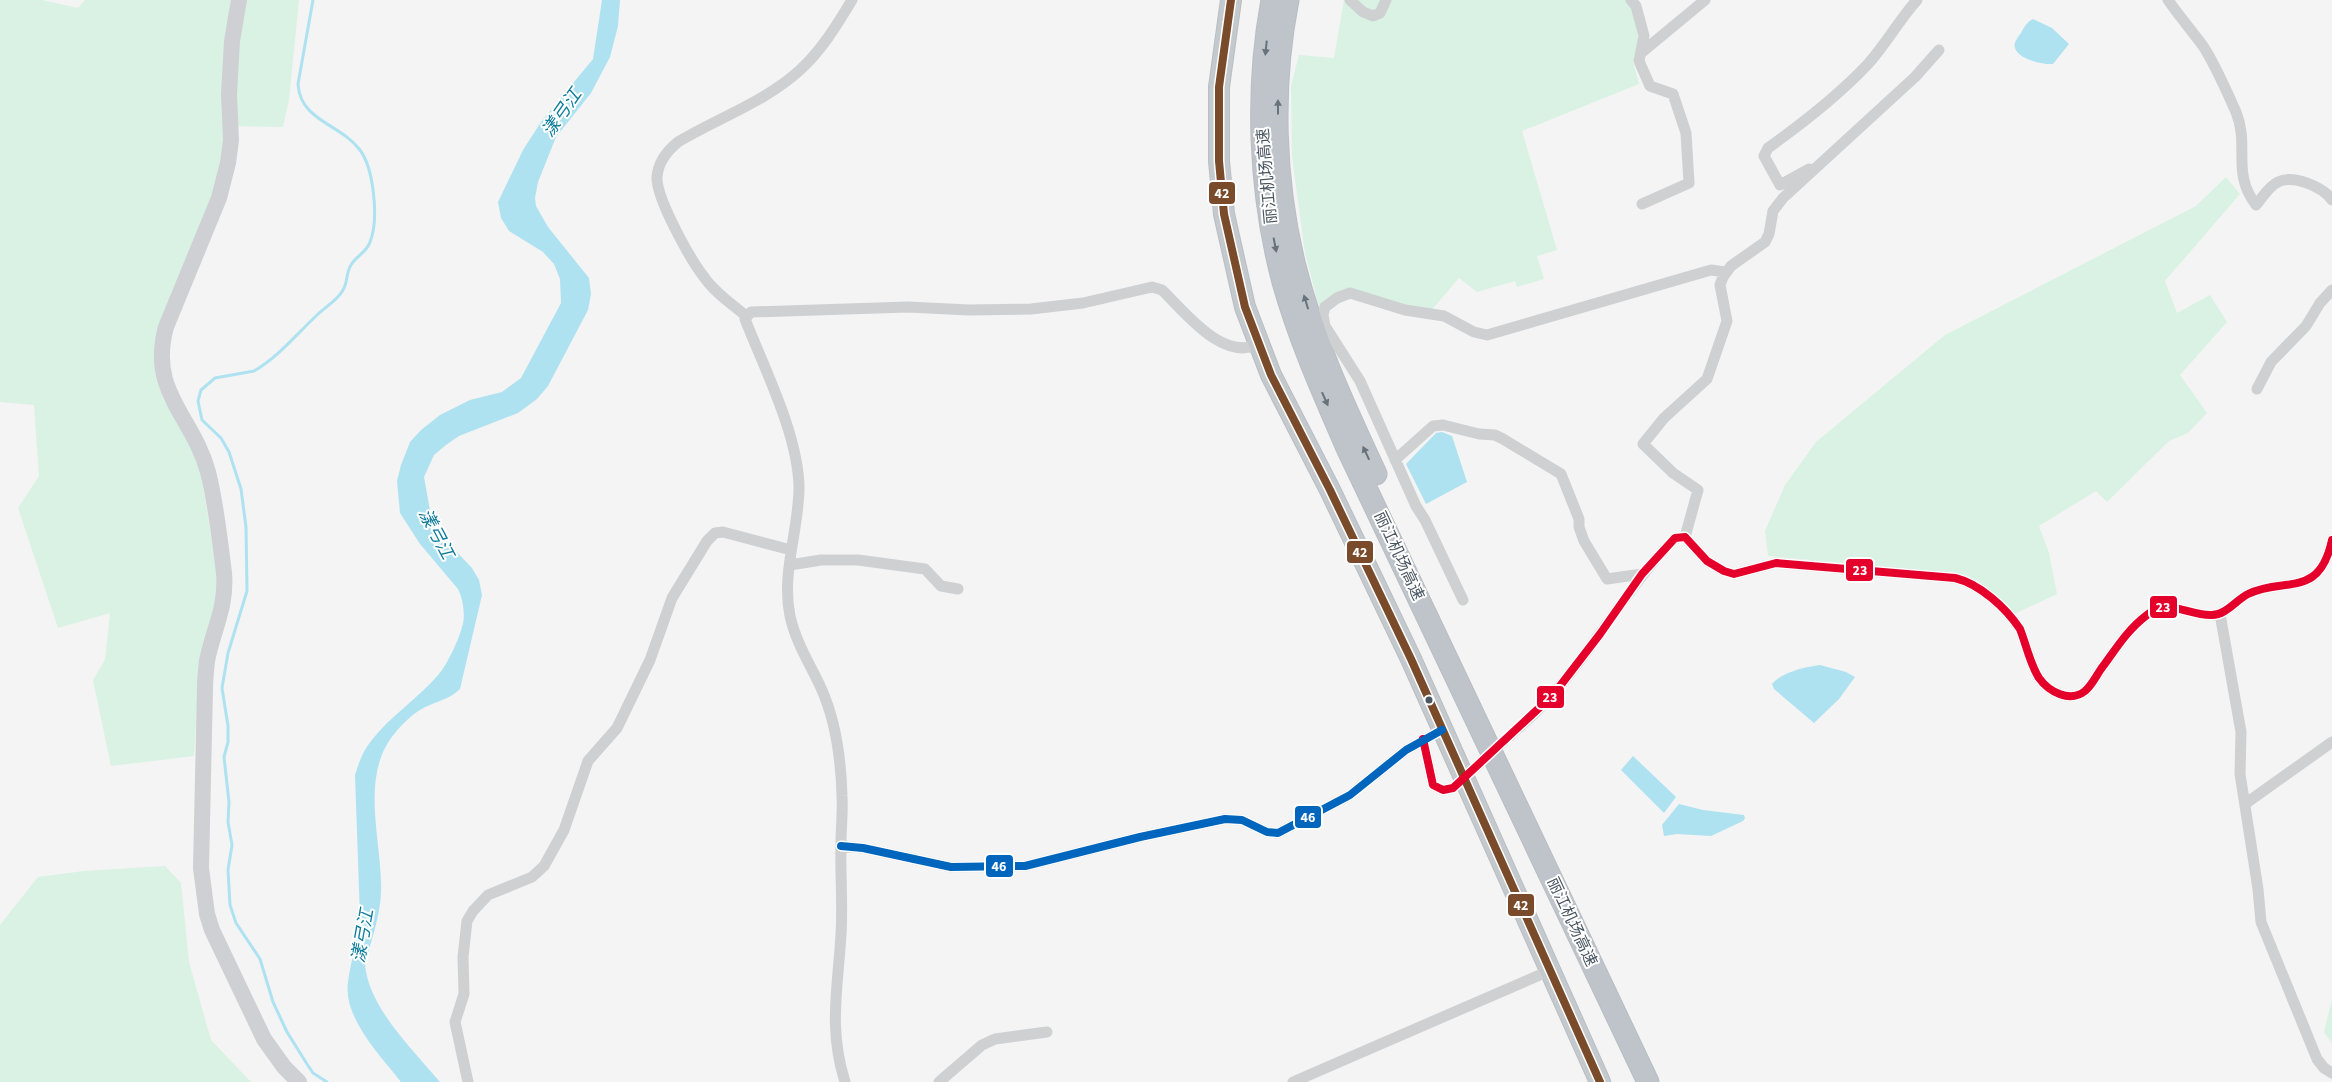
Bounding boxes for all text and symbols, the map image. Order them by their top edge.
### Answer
one-way arrow [1262,41,1270,57]
water label: 漾弓江 [536,82,589,142]
one-way arrow [1274,99,1282,115]
street label: 丽江机场高速 [1252,127,1282,225]
line badge: 42 [1208,181,1236,205]
text: 42 [1215,184,1229,204]
one-way arrow [1271,237,1279,252]
one-way arrow [1301,294,1309,309]
one-way arrow [1322,392,1330,406]
one-way arrow [1362,446,1370,460]
water label: 漾弓江 [412,504,461,565]
street label: 丽江机场高速 [1369,508,1429,604]
line badge: 42 [1346,540,1374,564]
text: 42 [1353,543,1367,563]
line badge: 23 [1845,558,1874,582]
text: 23 [1853,561,1867,581]
line badge: 23 [2149,595,2178,619]
text: 23 [2156,598,2170,618]
line badge: 23 [1536,685,1565,709]
text: 23 [1543,688,1557,708]
unlabelled marker [1424,695,1434,705]
line badge: 46 [1294,805,1322,829]
text: 46 [1301,808,1315,828]
line badge: 46 [985,854,1014,878]
text: 46 [992,857,1006,877]
street label: 丽江机场高速 [1542,874,1602,970]
line badge: 42 [1507,893,1535,917]
text: 42 [1514,896,1528,916]
water label: 漾弓江 [346,905,380,965]

